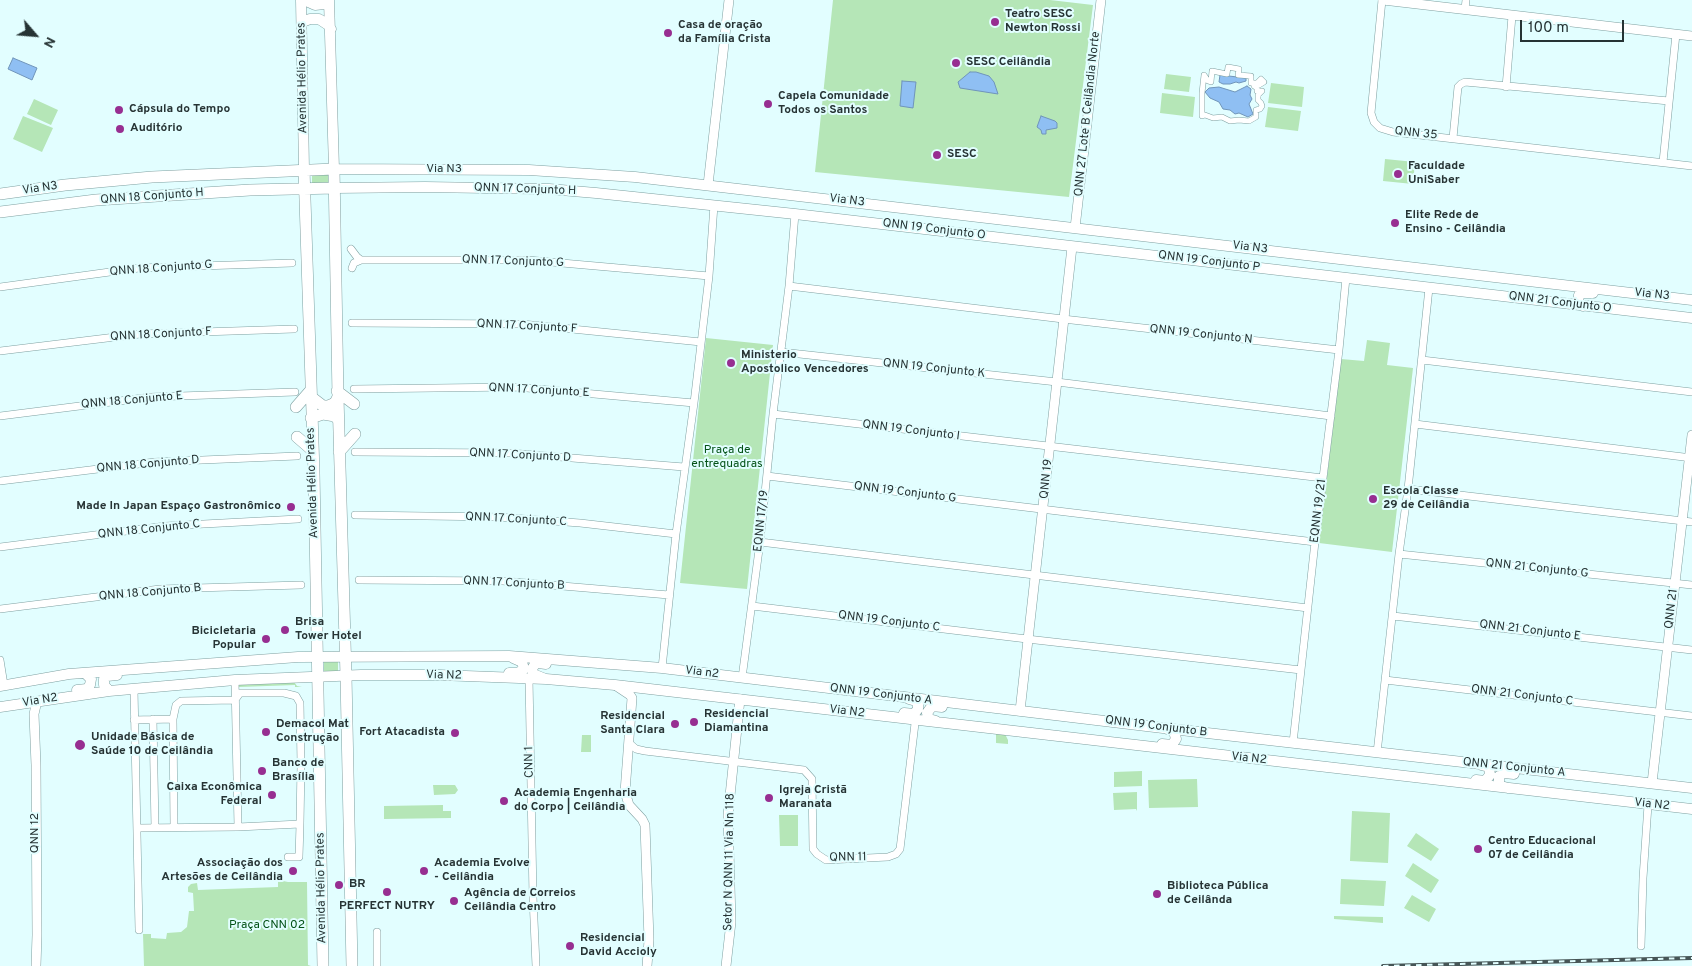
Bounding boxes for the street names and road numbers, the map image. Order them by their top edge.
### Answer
street label: Avenida Hélio Prates [295,22,311,134]
street label: QNN 27 Lote B Ceilândia Norte [1072,31,1104,197]
street label: QNN 35 [1394,125,1438,143]
street label: Via N3 [426,163,462,177]
street label: Via N3 [21,179,59,199]
street label: QNN 17 Conjunto H [474,181,576,199]
street label: QNN 18 Conjunto H [100,186,204,208]
street label: Via N3 [828,192,866,210]
street label: QNN 19 Conjunto O [882,217,986,243]
street label: Via N3 [1231,239,1269,257]
street label: QNN 19 Conjunto P [1157,249,1261,275]
street label: QNN 17 Conjunto G [462,253,564,271]
street label: QNN 18 Conjunto G [109,258,213,280]
street label: Via N3 [1633,286,1671,304]
street label: QNN 21 Conjunto O [1508,290,1612,316]
street label: QNN 17 Conjunto F [476,317,578,337]
street label: QNN 19 Conjunto N [1149,322,1253,348]
street label: QNN 18 Conjunto F [110,325,212,345]
street label: QNN 19 Conjunto K [882,356,986,382]
street label: QNN 17 Conjunto E [488,381,590,401]
street label: QNN 18 Conjunto E [80,389,184,413]
street label: QNN 19 Conjunto I [861,418,961,444]
street label: Avenida Hélio Prates [304,427,322,539]
street label: QNN 17 Conjunto D [469,446,571,466]
street label: QNN 18 Conjunto D [96,453,200,477]
street label: QNN 19 [1038,458,1056,500]
street label: EQNN 19/21 [1308,478,1330,544]
street label: QNN 19 Conjunto G [853,480,957,506]
street label: EQNN 17/19 [752,489,772,553]
street label: QNN 17 Conjunto C [465,510,567,530]
street label: QNN 18 Conjunto C [97,517,201,543]
street label: QNN 21 Conjunto G [1485,556,1589,582]
street label: QNN 17 Conjunto B [463,574,565,594]
street label: QNN 18 Conjunto B [98,581,202,605]
street label: QNN 21 [1662,588,1682,630]
street label: QNN 19 Conjunto C [837,609,941,635]
street label: QNN 21 Conjunto E [1478,618,1582,644]
street label: Via n2 [684,664,720,682]
street label: Via N2 [426,668,462,684]
street label: QNN 19 Conjunto A [829,682,933,708]
street label: QNN 21 Conjunto C [1470,683,1574,709]
street label: Via N2 [21,691,59,711]
street label: Via N2 [828,703,866,721]
street label: QNN 19 Conjunto B [1104,714,1208,740]
street label: CNN 1 [523,746,537,778]
street label: Via N2 [1230,750,1268,768]
street label: QNN 21 Conjunto A [1462,755,1566,781]
street label: Setor N QNN 11 Via Nn 118 [722,793,738,931]
street label: Via N2 [1633,796,1671,814]
street label: QNN 12 [29,813,43,853]
street label: Avenida Hélio Prates [314,832,330,944]
street label: QNN 11 [829,850,867,866]

